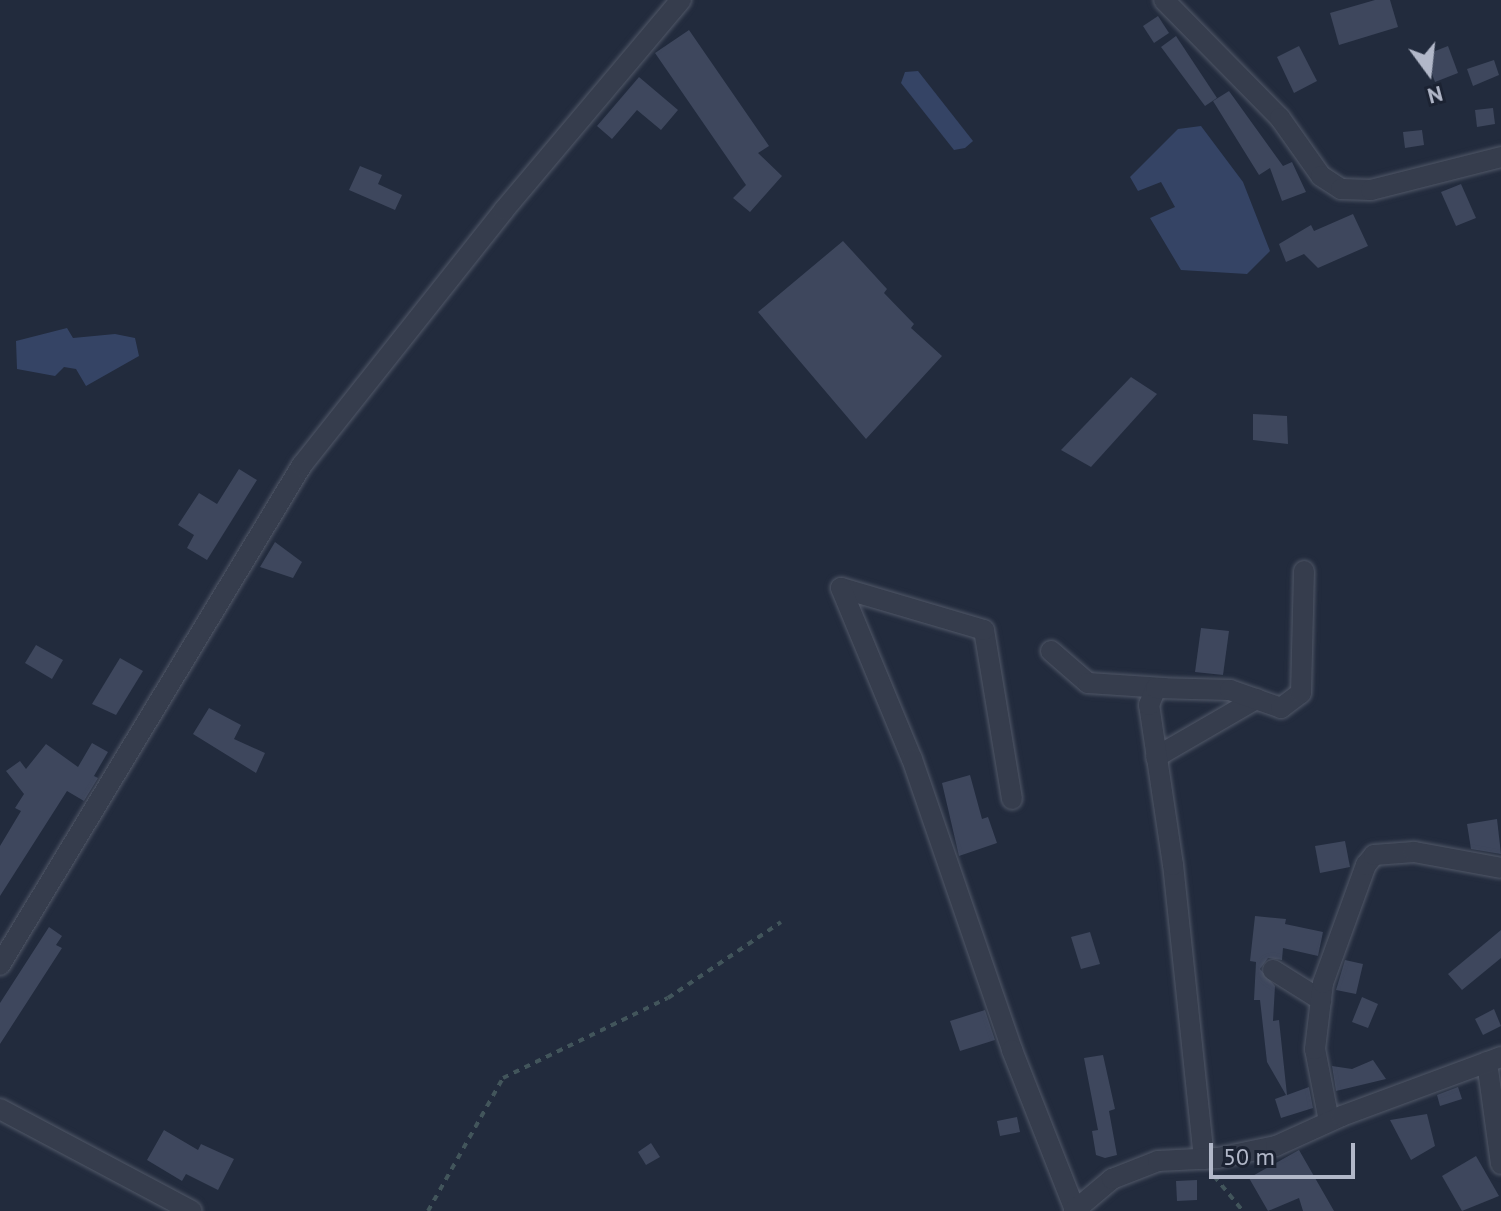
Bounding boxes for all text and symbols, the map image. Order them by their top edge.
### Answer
north arrow [1389,32,1469,112]
text: N [1425,80,1446,111]
scale bar [1213,1127,1359,1177]
text: 50 m [1223,1141,1275,1172]

